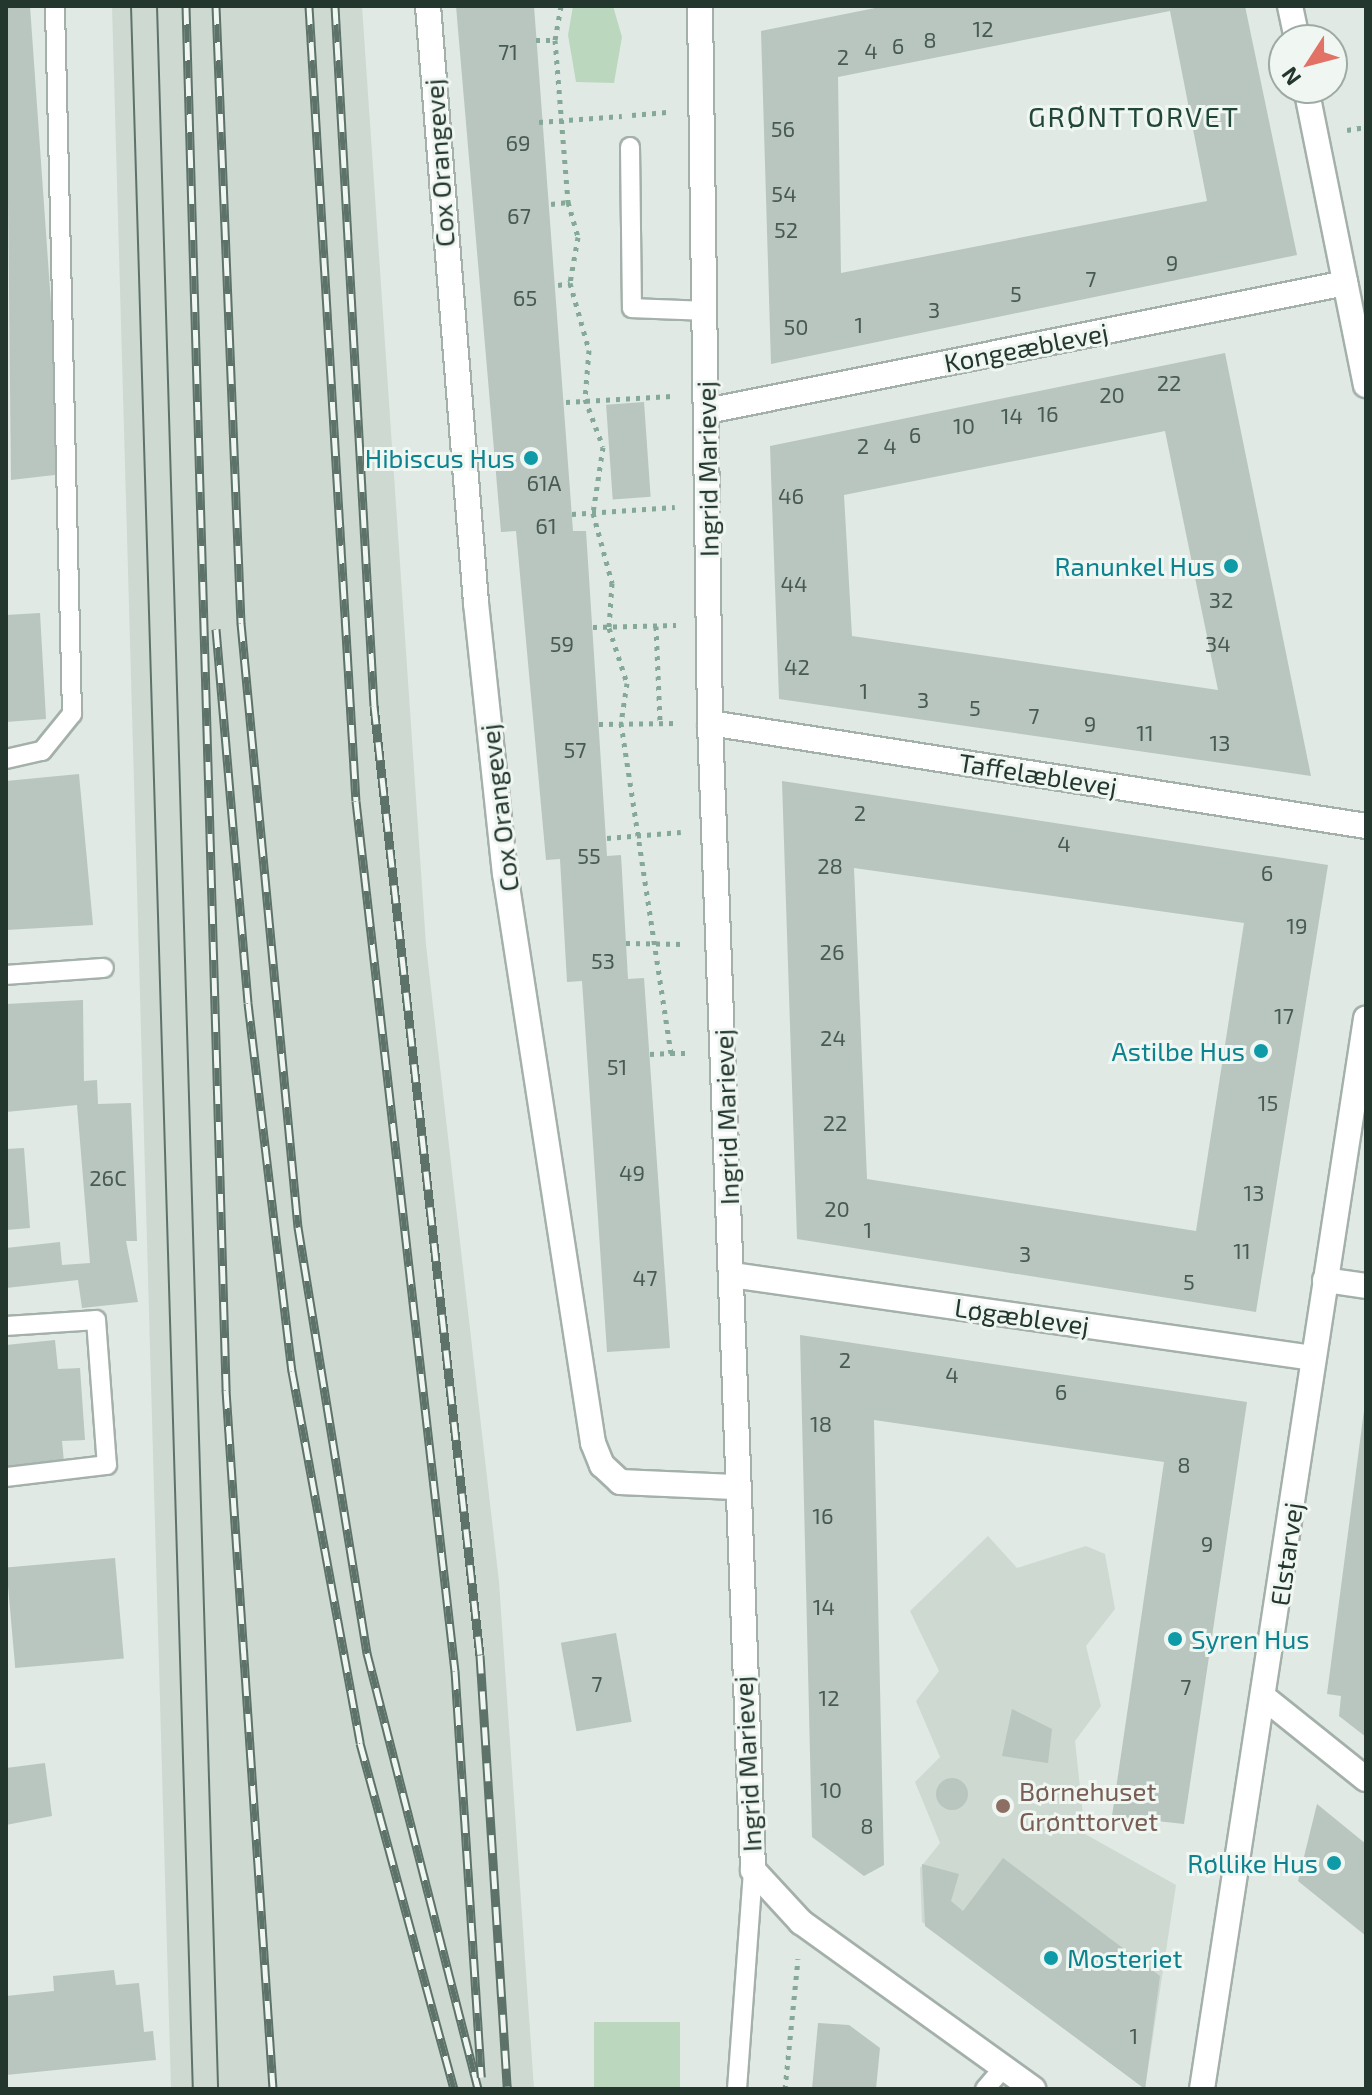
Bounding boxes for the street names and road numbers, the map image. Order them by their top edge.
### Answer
street label: Cox Orangevej [418,78,460,248]
street label: Kongeæblevej [941,316,1111,378]
street label: Ingrid Marievej [690,381,724,557]
street label: Cox Orangevej [473,723,525,893]
street label: Taffelæblevej [957,746,1119,802]
street label: Ingrid Marievej [707,1029,745,1205]
street label: Løgæblevej [953,1291,1091,1341]
street label: Elstarvej [1263,1500,1309,1608]
street label: Ingrid Marievej [727,1675,767,1853]

